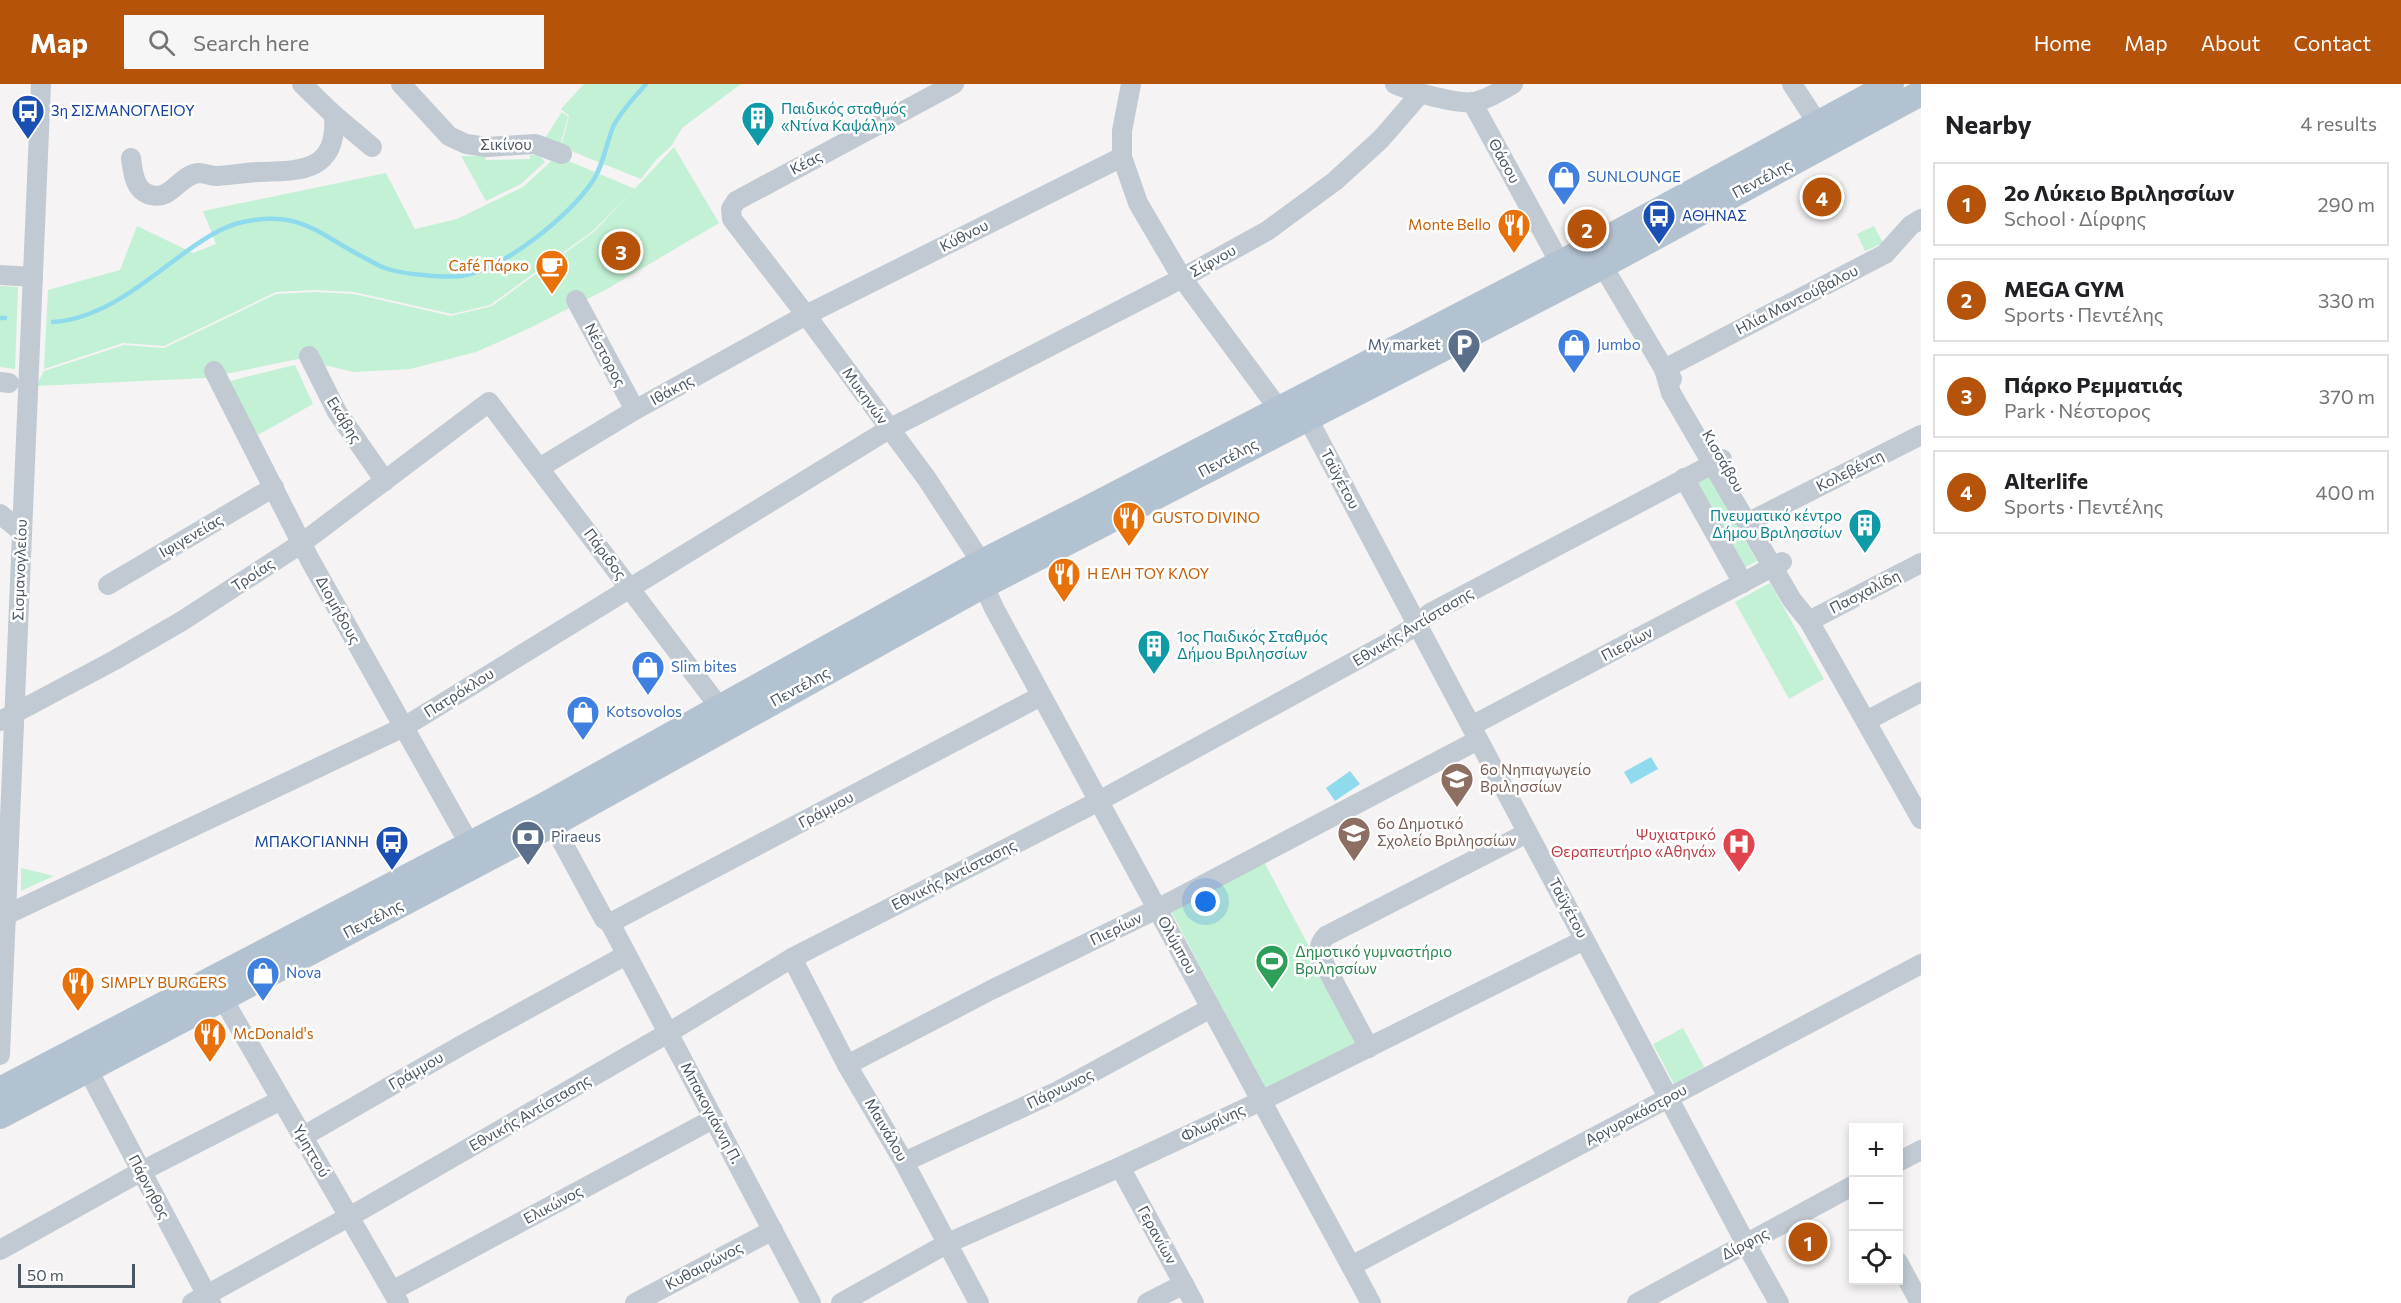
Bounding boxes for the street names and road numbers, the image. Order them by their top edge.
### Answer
street label: Σικίνου [480,135,532,153]
street label: Θάσου [1485,135,1524,186]
street label: Κέας [786,146,825,178]
street label: Πεντέλης [1729,155,1794,201]
street label: Κύθνου [936,215,991,255]
street label: Σίφνου [1186,240,1239,280]
street label: Ηλία Μαντούβαλου [1732,261,1861,338]
street label: Νέστορος [582,320,630,389]
street label: Μυκηνών [839,364,893,428]
street label: Ιθάκης [647,370,696,408]
street label: Εκάβης [324,393,366,446]
street label: Κισσάβου [1699,426,1749,495]
street label: Πεντέλης [1195,434,1260,480]
street label: Ταϋγέτου [1318,445,1364,512]
street label: Κολεβέντη [1813,445,1886,495]
street label: Ιφιγενείας [156,510,225,561]
street label: Σισμανογλείου [8,519,30,621]
street label: Πάριδος [581,524,631,582]
street label: Τροίας [228,554,277,595]
street label: Πασχαλίδη [1826,566,1903,617]
street label: Διομήδους [313,572,365,647]
street label: Εθνικής Αντίστασης [1349,583,1476,669]
street label: Πιερίων [1598,622,1656,664]
street label: Πεντέλης [767,663,832,710]
street label: Πατρόκλου [420,664,497,721]
street label: Γράμμου [795,787,856,831]
street label: Εθνικής Αντίστασης [888,835,1019,913]
street label: Ταϋγέτου [1546,874,1592,941]
street label: Πεντέλης [340,895,405,941]
street label: Πιερίων [1087,908,1145,948]
street label: Ολύμπου [1155,912,1201,977]
street label: Γράμμου [385,1047,446,1093]
street label: Μπακογιάννη Π. [678,1059,746,1166]
street label: Πάρνωνος [1023,1064,1096,1112]
street label: Εθνικής Αντίστασης [465,1070,594,1154]
street label: Αργυροκάστρου [1582,1080,1689,1148]
street label: Μαινάλου [862,1095,912,1164]
street label: Φλωρίνης [1178,1100,1247,1145]
street label: Υμηττού [290,1121,334,1180]
street label: Πάρνηθος [125,1151,174,1222]
street label: Ελικώνος [520,1181,585,1227]
street label: Γερανίων [1135,1202,1181,1267]
street label: Δίρφης [1718,1223,1771,1263]
street label: Κυθαιρώνος [662,1237,745,1293]

